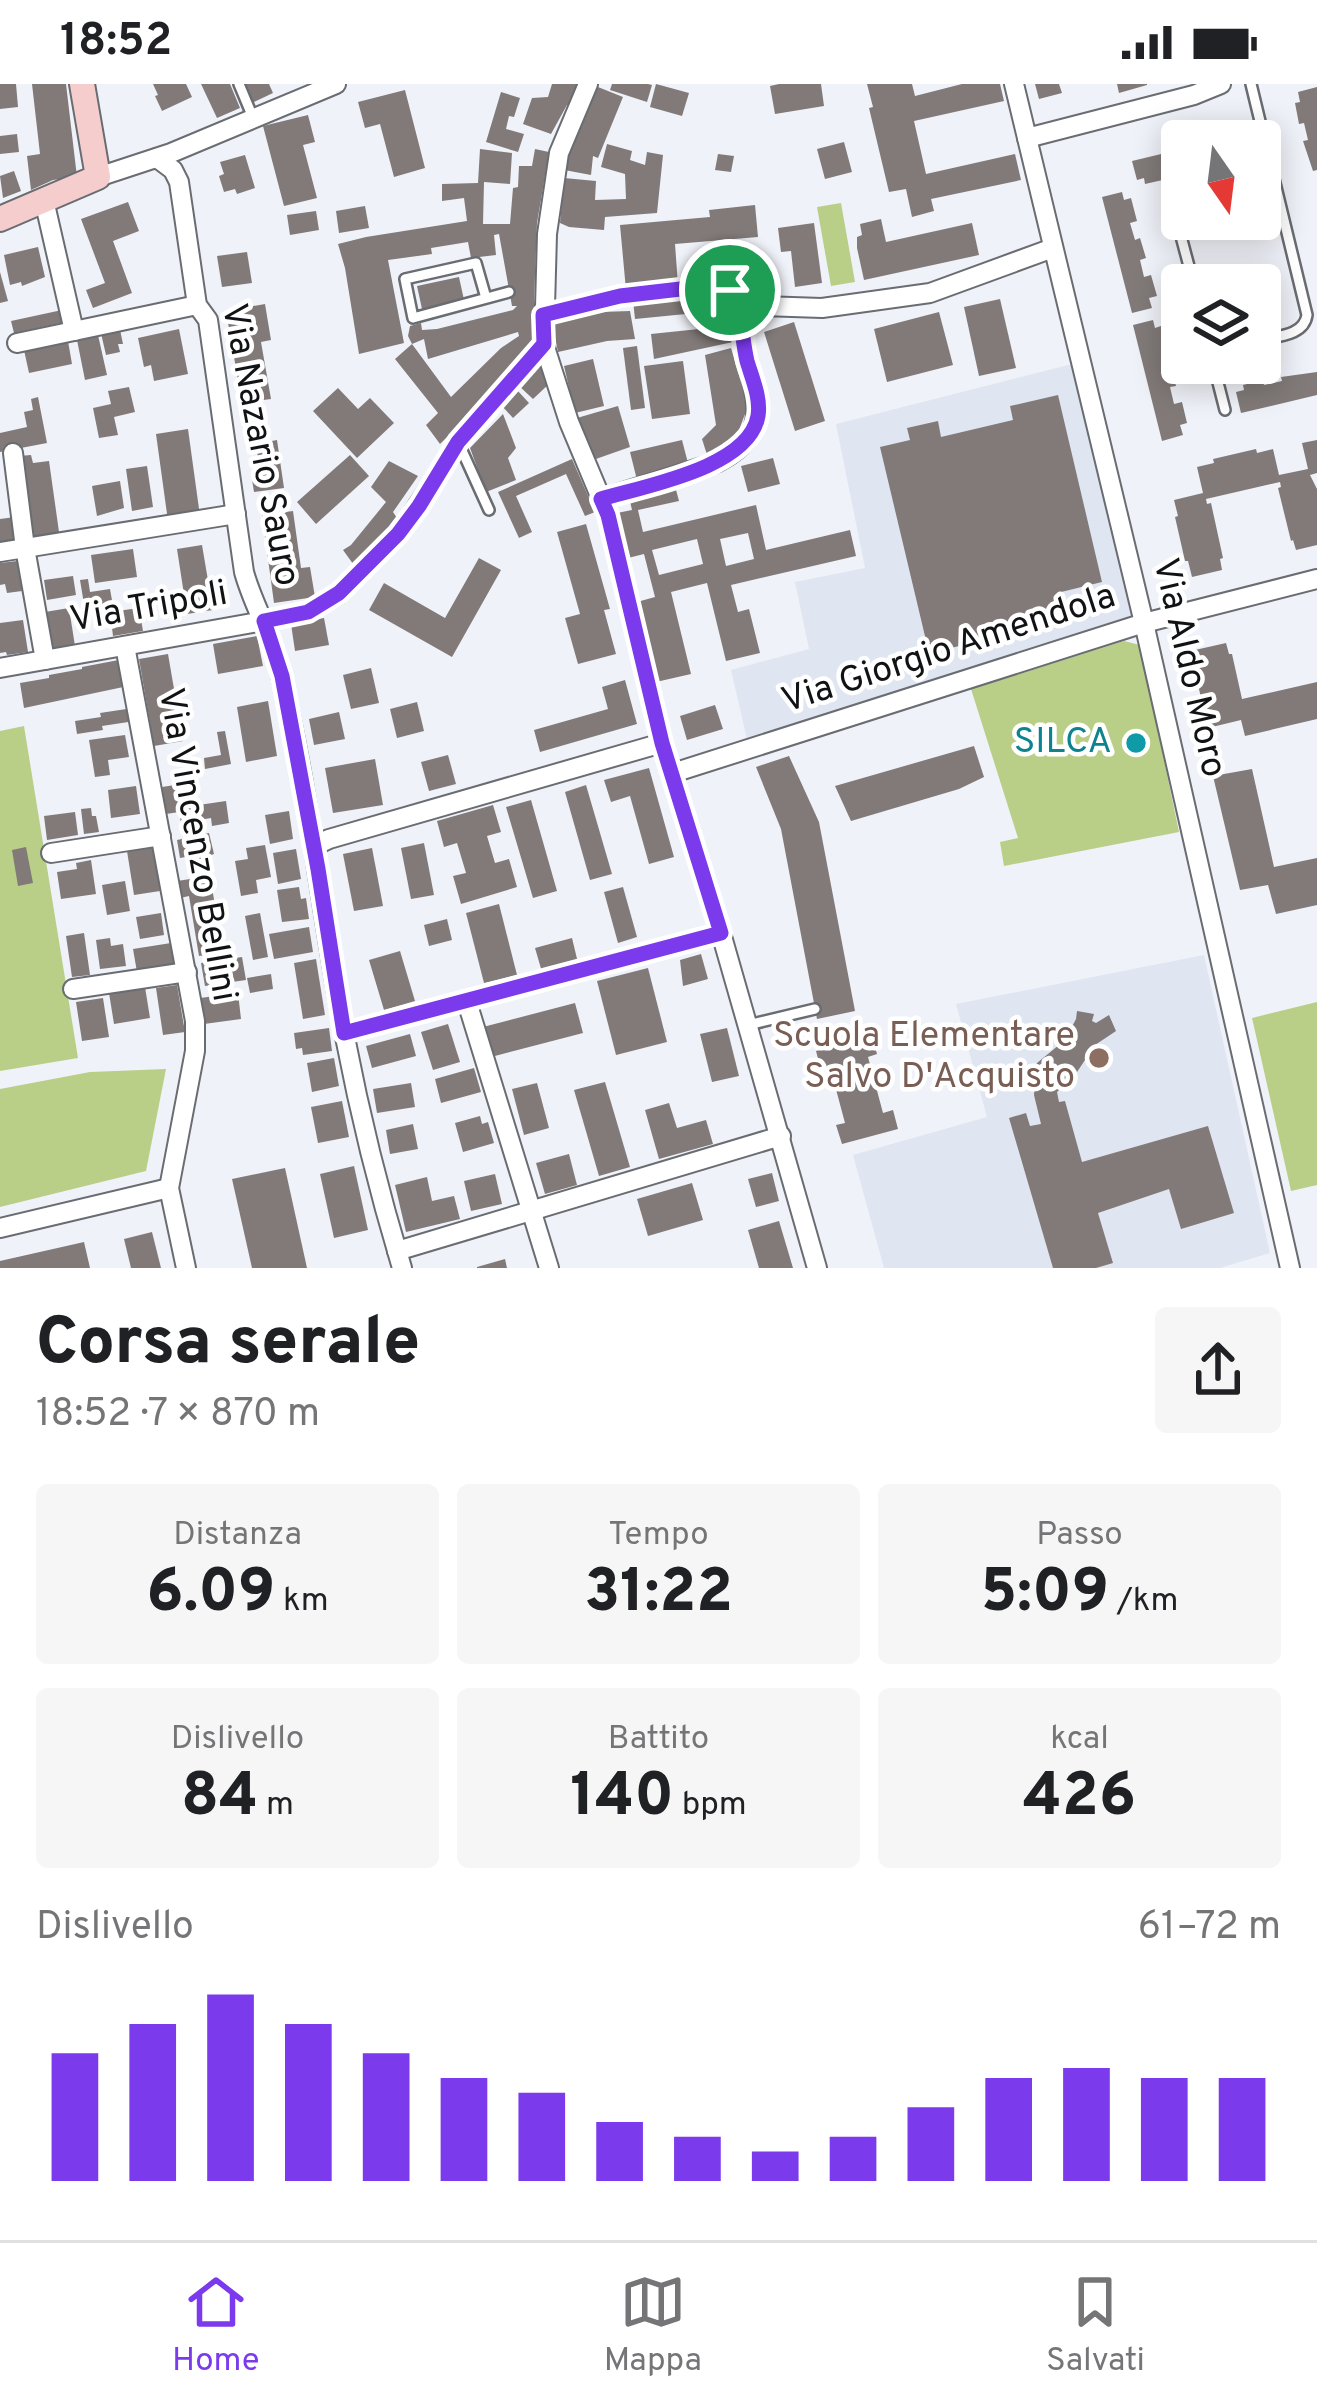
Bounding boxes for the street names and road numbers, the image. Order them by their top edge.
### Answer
street label: Via Nazario Sauro [209,300,309,590]
street label: Via Aldo Moro [1140,554,1236,782]
street label: Via Tripoli [67,572,231,644]
street label: Via Giorgio Amendola [776,574,1122,726]
street label: Via Vincenzo Bellini [146,685,246,1005]

